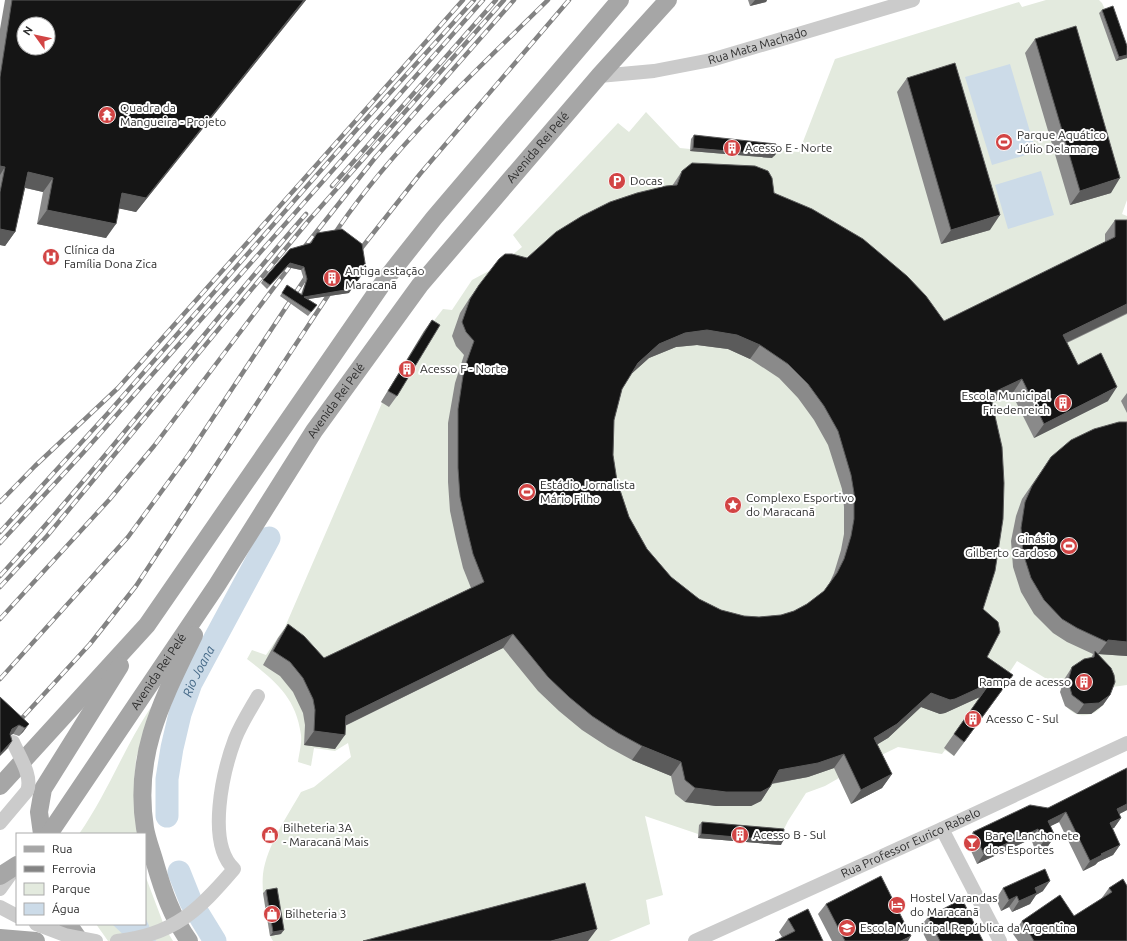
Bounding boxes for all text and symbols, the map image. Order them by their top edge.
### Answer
north arrow [16,16,56,56]
text: N [20,24,35,37]
street label: Rua Mata Machado [706,25,809,67]
place label: Quadra da Mangueira - Projeto [120,101,226,128]
temple icon: Quadra da Mangueira - Projeto [97,105,117,125]
street label: Avenida Rei Pelé [504,109,571,185]
place label: Parque Aquático Júlio Delamare [1017,128,1106,155]
sports icon: Parque Aquático Júlio Delamare [994,132,1014,152]
building icon: Acesso E - Norte [722,138,742,158]
place label: Acesso E - Norte [745,141,832,154]
parking icon: Docas [607,171,627,191]
place label: Docas [630,174,662,187]
place label: Clínica da Família Dona Zica [64,243,157,270]
hospital icon: Clínica da Família Dona Zica [41,247,61,267]
place label: Antiga estação Maracanã [345,264,425,291]
building icon: Antiga estação Maracanã [322,268,342,288]
building icon: Acesso F - Norte [397,359,417,379]
street label: Avenida Rei Pelé [304,360,367,440]
place label: Acesso F - Norte [420,362,507,375]
place label: Escola Municipal Friedenreich [962,389,1050,416]
building icon: Escola Municipal Friedenreich [1053,393,1073,413]
place label: Estádio Jornalista Mário Filho [540,478,635,505]
sports icon: Estádio Jornalista Mário Filho [517,482,537,502]
place label: Complexo Esportivo do Maracanã [746,491,854,518]
place icon: Complexo Esportivo do Maracanã [723,495,743,515]
place label: Ginásio Gilberto Cardoso [965,532,1056,559]
sports icon: Ginásio Gilberto Cardoso [1059,536,1079,556]
street label: Avenida Rei Pelé [128,631,188,712]
water label: Rio Joana [180,643,217,699]
building icon: Rampa de acesso [1074,672,1094,692]
place label: Rampa de acesso [979,675,1071,688]
building icon: Acesso C - Sul [963,709,983,729]
place label: Acesso C - Sul [986,712,1059,725]
street label: Rua Professor Eurico Rabelo [839,805,982,880]
place label: Bilheteria 3A - Maracanã Mais [283,821,369,848]
shop icon: Bilheteria 3A - Maracanã Mais [260,825,280,845]
building icon: Acesso B - Sul [730,825,750,845]
place label: Acesso B - Sul [753,828,826,841]
place label: Bar e Lanchonete dos Esportes [985,829,1079,856]
legend [16,833,146,925]
bar icon: Bar e Lanchonete dos Esportes [962,833,982,853]
text: Rua [52,842,73,855]
text: Ferrovia [52,862,96,875]
text: Parque [52,882,90,895]
place label: Hostel Varandas do Maracanã [910,891,997,918]
hotel icon: Hostel Varandas do Maracanã [887,895,907,915]
text: Água [52,902,80,915]
shop icon: Bilheteria 3 [262,904,282,924]
place label: Bilheteria 3 [285,907,347,920]
school or university icon: Escola Municipal República da Argentina [837,918,857,938]
place label: Escola Municipal República da Argentina [860,921,1076,934]

